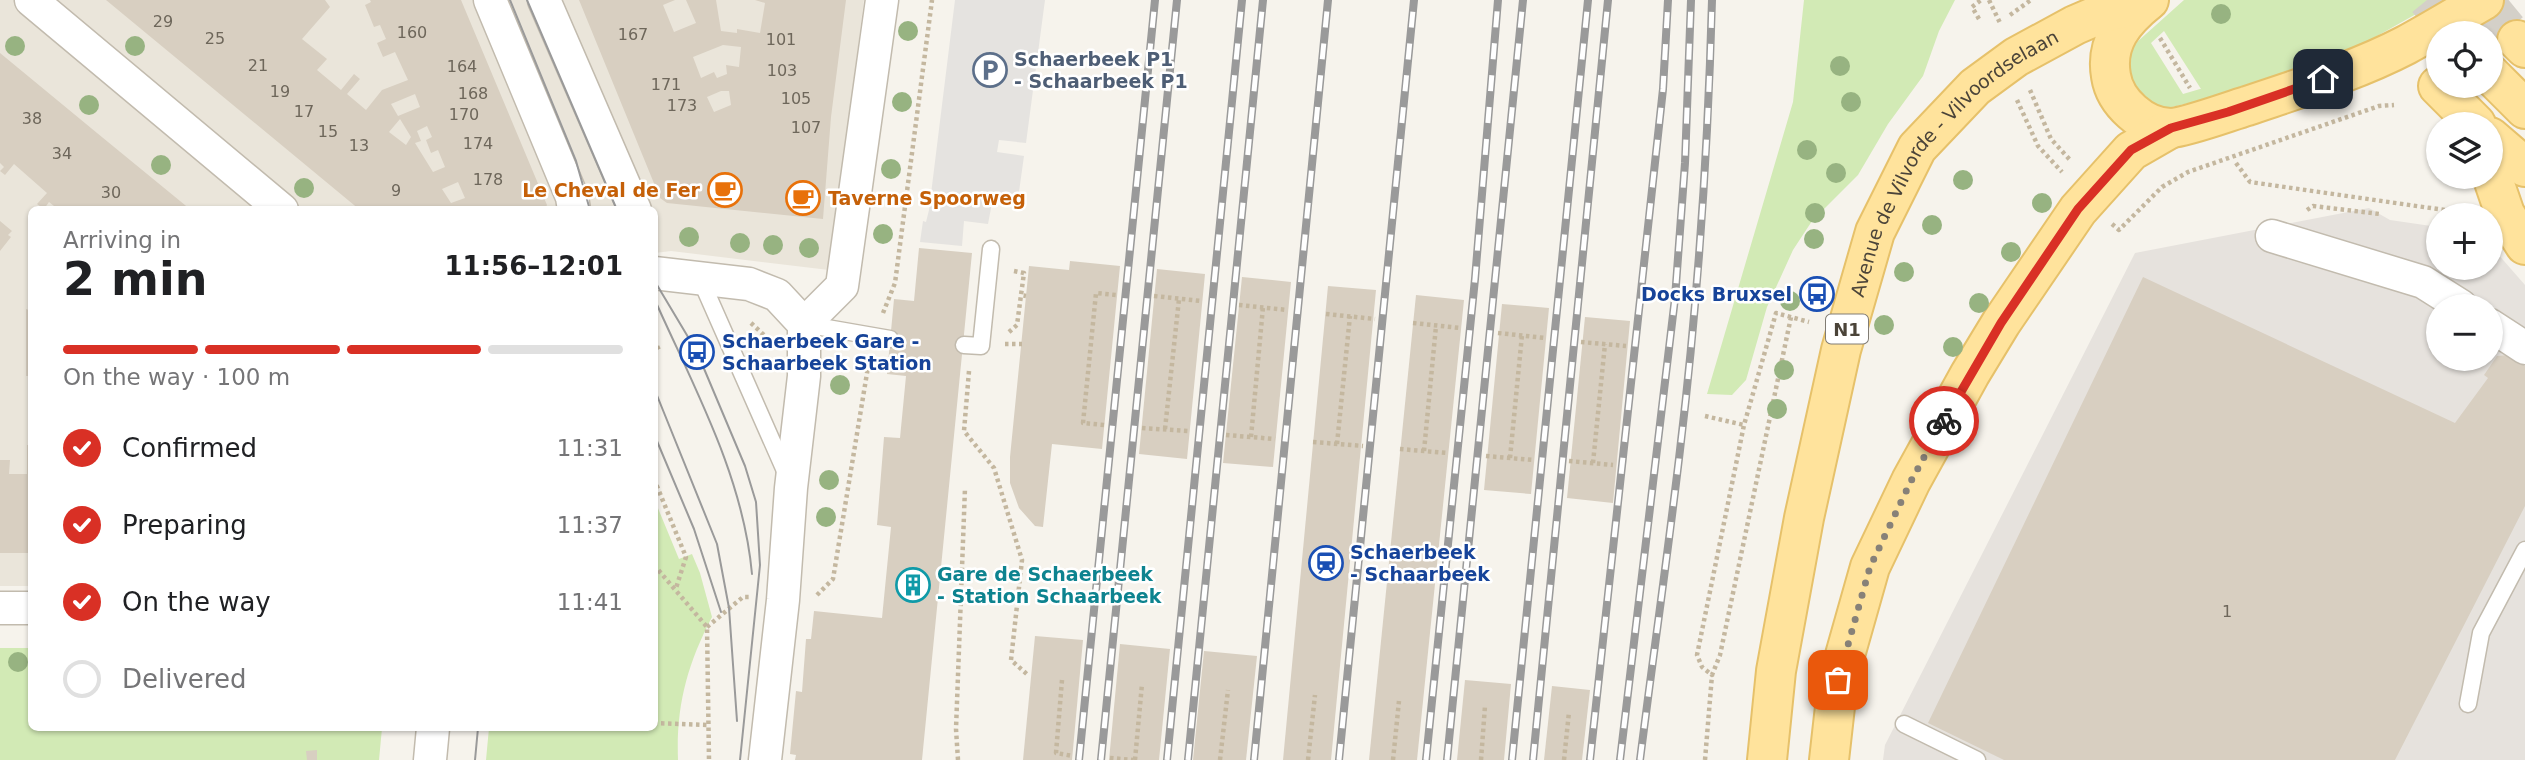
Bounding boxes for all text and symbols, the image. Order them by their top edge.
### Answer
house number: 29 [153,12,173,31]
map controls [2426,21,2503,371]
button: locate [2426,21,2503,98]
house number: 160 [397,23,427,42]
house number: 167 [618,25,648,44]
street label: Avenue de Vilvorde - Vilvoordselaan [1846,25,2062,299]
house number: 25 [205,29,225,48]
house number: 101 [766,30,796,49]
place label: Schaerbeek P1 - Schaarbeek P1 [1014,48,1188,92]
pin [2293,49,2353,109]
parking icon: Schaerbeek P1 - Schaarbeek P1 [971,51,1009,89]
house number: 21 [248,56,268,75]
house number: 164 [447,57,477,76]
icon: home [2304,60,2342,98]
house number: 103 [767,61,797,80]
house number: 171 [651,75,681,94]
house number: 19 [270,82,290,101]
house number: 168 [458,84,488,103]
house number: 105 [781,89,811,108]
house number: 173 [667,96,697,115]
house number: 17 [294,102,314,121]
house number: 170 [449,105,479,124]
house number: 38 [22,109,42,128]
button: layers [2426,112,2503,189]
house number: 107 [791,118,821,137]
house number: 15 [318,122,338,141]
house number: 174 [463,134,493,153]
house number: 13 [349,136,369,155]
house number: 34 [52,144,72,163]
house number: 178 [473,170,503,189]
cafe icon: Le Cheval de Fer [706,171,744,209]
place label: Le Cheval de Fer [522,179,701,201]
cafe icon: Taverne Spoorweg [784,179,822,217]
house number: 9 [391,181,401,200]
house number: 30 [101,183,121,202]
place label: Taverne Spoorweg [828,187,1026,209]
button: + [2426,203,2503,280]
text: Arriving in [63,227,181,253]
text: 11:56–12:01 [444,251,623,281]
text: 2 min [63,252,207,306]
bus stop icon: Docks Bruxsel [1798,275,1836,313]
place label: Docks Bruxsel [1641,283,1792,305]
button: − [2426,294,2503,371]
road number: N1 [1826,314,1868,344]
place label: Schaerbeek Gare - Schaarbeek Station [722,330,932,374]
bus stop icon: Schaerbeek Gare - Schaarbeek Station [678,333,716,371]
text: On the way · 100 m [63,364,290,390]
courier [1909,386,1979,456]
icon: bike [1925,402,1963,440]
icon: check [63,429,101,467]
text: Confirmed [122,433,257,463]
text: 11:31 [557,435,623,461]
icon: check [63,506,101,544]
text: Preparing [122,510,247,540]
text: 11:37 [557,512,623,538]
place label: Schaerbeek - Schaarbeek [1350,541,1490,585]
station icon: Schaerbeek - Schaarbeek [1307,544,1345,582]
place label: Gare de Schaerbeek - Station Schaarbeek [937,563,1162,607]
building icon: Gare de Schaerbeek - Station Schaarbeek [894,566,932,604]
icon: check [63,583,101,621]
text: On the way [122,587,271,617]
text: 11:41 [557,589,623,615]
house number: 1 [2222,602,2232,621]
pin [1808,650,1868,710]
icon: bag [1819,661,1857,699]
text: Delivered [122,664,246,694]

